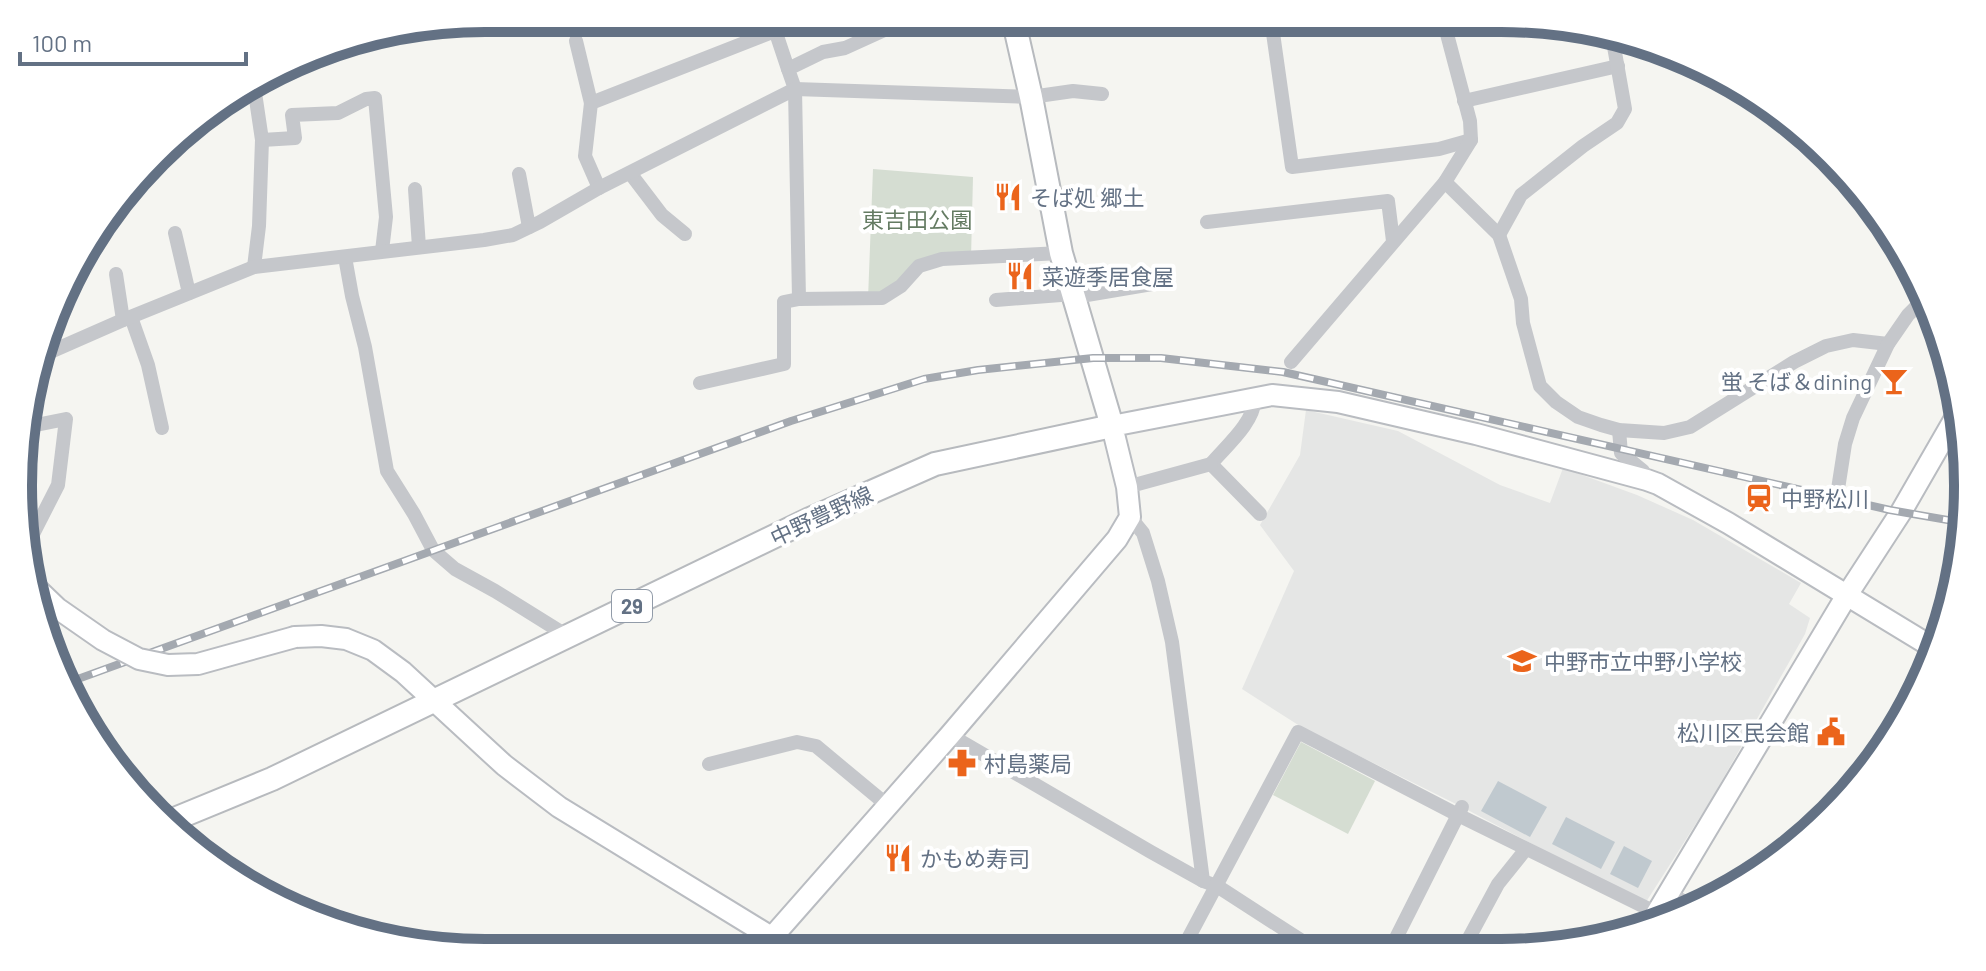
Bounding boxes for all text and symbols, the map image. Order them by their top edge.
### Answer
scale bar [20,16,246,66]
text: 100 m [32,28,92,57]
restaurant icon: そば処 郷土 [993,182,1023,212]
place label: そば処 郷土 [1030,184,1144,210]
park label: 東吉田公園 [862,206,972,232]
restaurant icon: 菜遊季居食屋 [1005,261,1035,291]
place label: 菜遊季居食屋 [1042,263,1174,289]
bar icon: 蛍 そば＆dining [1879,366,1909,396]
place label: 蛍 そば＆dining [1721,368,1872,394]
street label: 中野豊野線 [766,480,876,550]
station icon: 中野松川 [1744,483,1774,513]
place label: 中野松川 [1781,485,1869,511]
road number: 29 [612,590,652,622]
school or university icon: 中野市立中野小学校 [1507,646,1537,676]
place label: 中野市立中野小学校 [1544,648,1742,674]
public building icon: 松川区民会館 [1816,717,1846,747]
place label: 松川区民会館 [1677,719,1809,745]
pharmacy icon: 村島薬局 [947,748,977,778]
place label: 村島薬局 [984,750,1072,776]
restaurant icon: かもめ寿司 [883,843,913,873]
place label: かもめ寿司 [920,845,1030,871]

